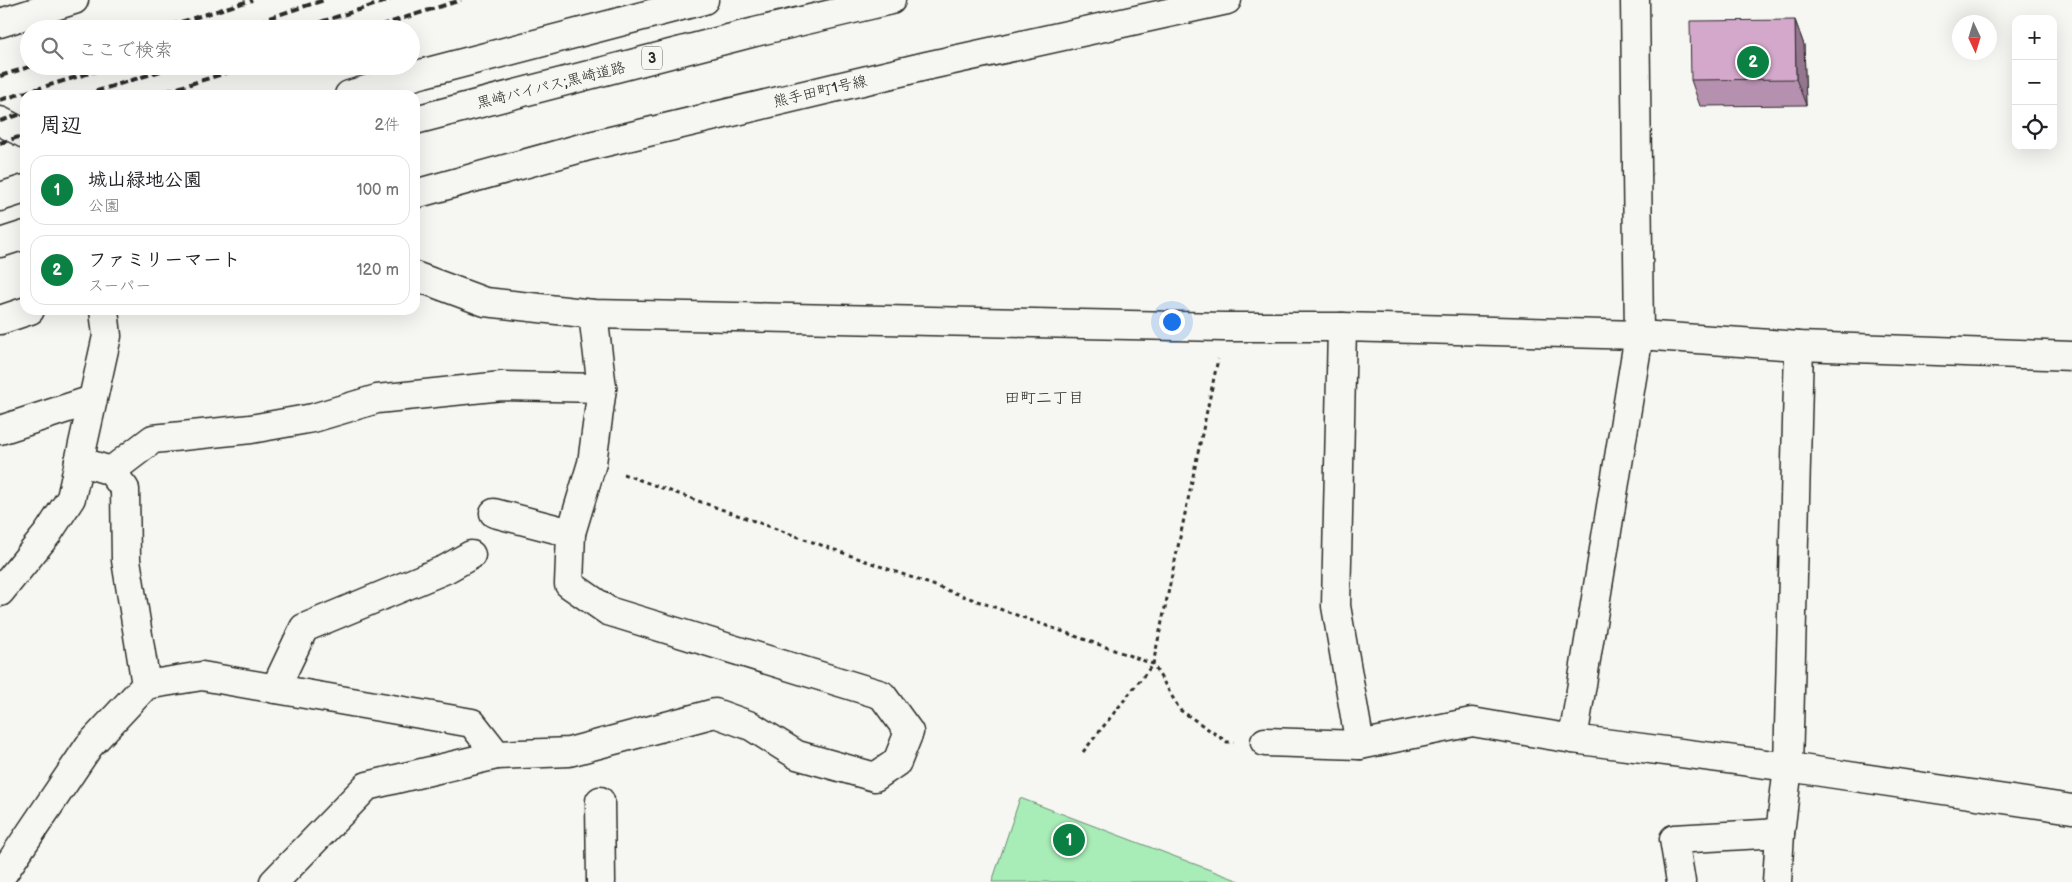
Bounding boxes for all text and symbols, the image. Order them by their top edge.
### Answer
north arrow [1952,15,1997,60]
map controls [2012,15,2057,150]
button: + [2012,15,2057,60]
search box [20,20,420,75]
icon: search [38,34,66,62]
text: ここで検索 [78,39,173,62]
pin: 2 [1737,43,1769,81]
road number: 3 [642,46,662,70]
street label: 黒崎バイパス;黒崎道路 [475,58,628,113]
button: − [2012,60,2057,105]
street label: 熊手田町1号線 [771,71,869,112]
button: locate [2012,105,2057,150]
text: 周辺 [40,113,82,138]
text: 2件 [375,116,400,135]
text: 城山緑地公園 [88,169,202,192]
text: 1 [54,181,60,200]
text: 100 m [356,181,399,200]
text: 公園 [88,197,120,216]
text: ファミリーマート [88,249,241,272]
text: 2 [52,261,62,280]
text: 120 m [356,261,399,280]
text: スーパー [88,277,151,296]
your location [1159,309,1185,335]
district label: 田町二丁目 [1004,389,1084,408]
pin: 1 [1053,821,1085,859]

